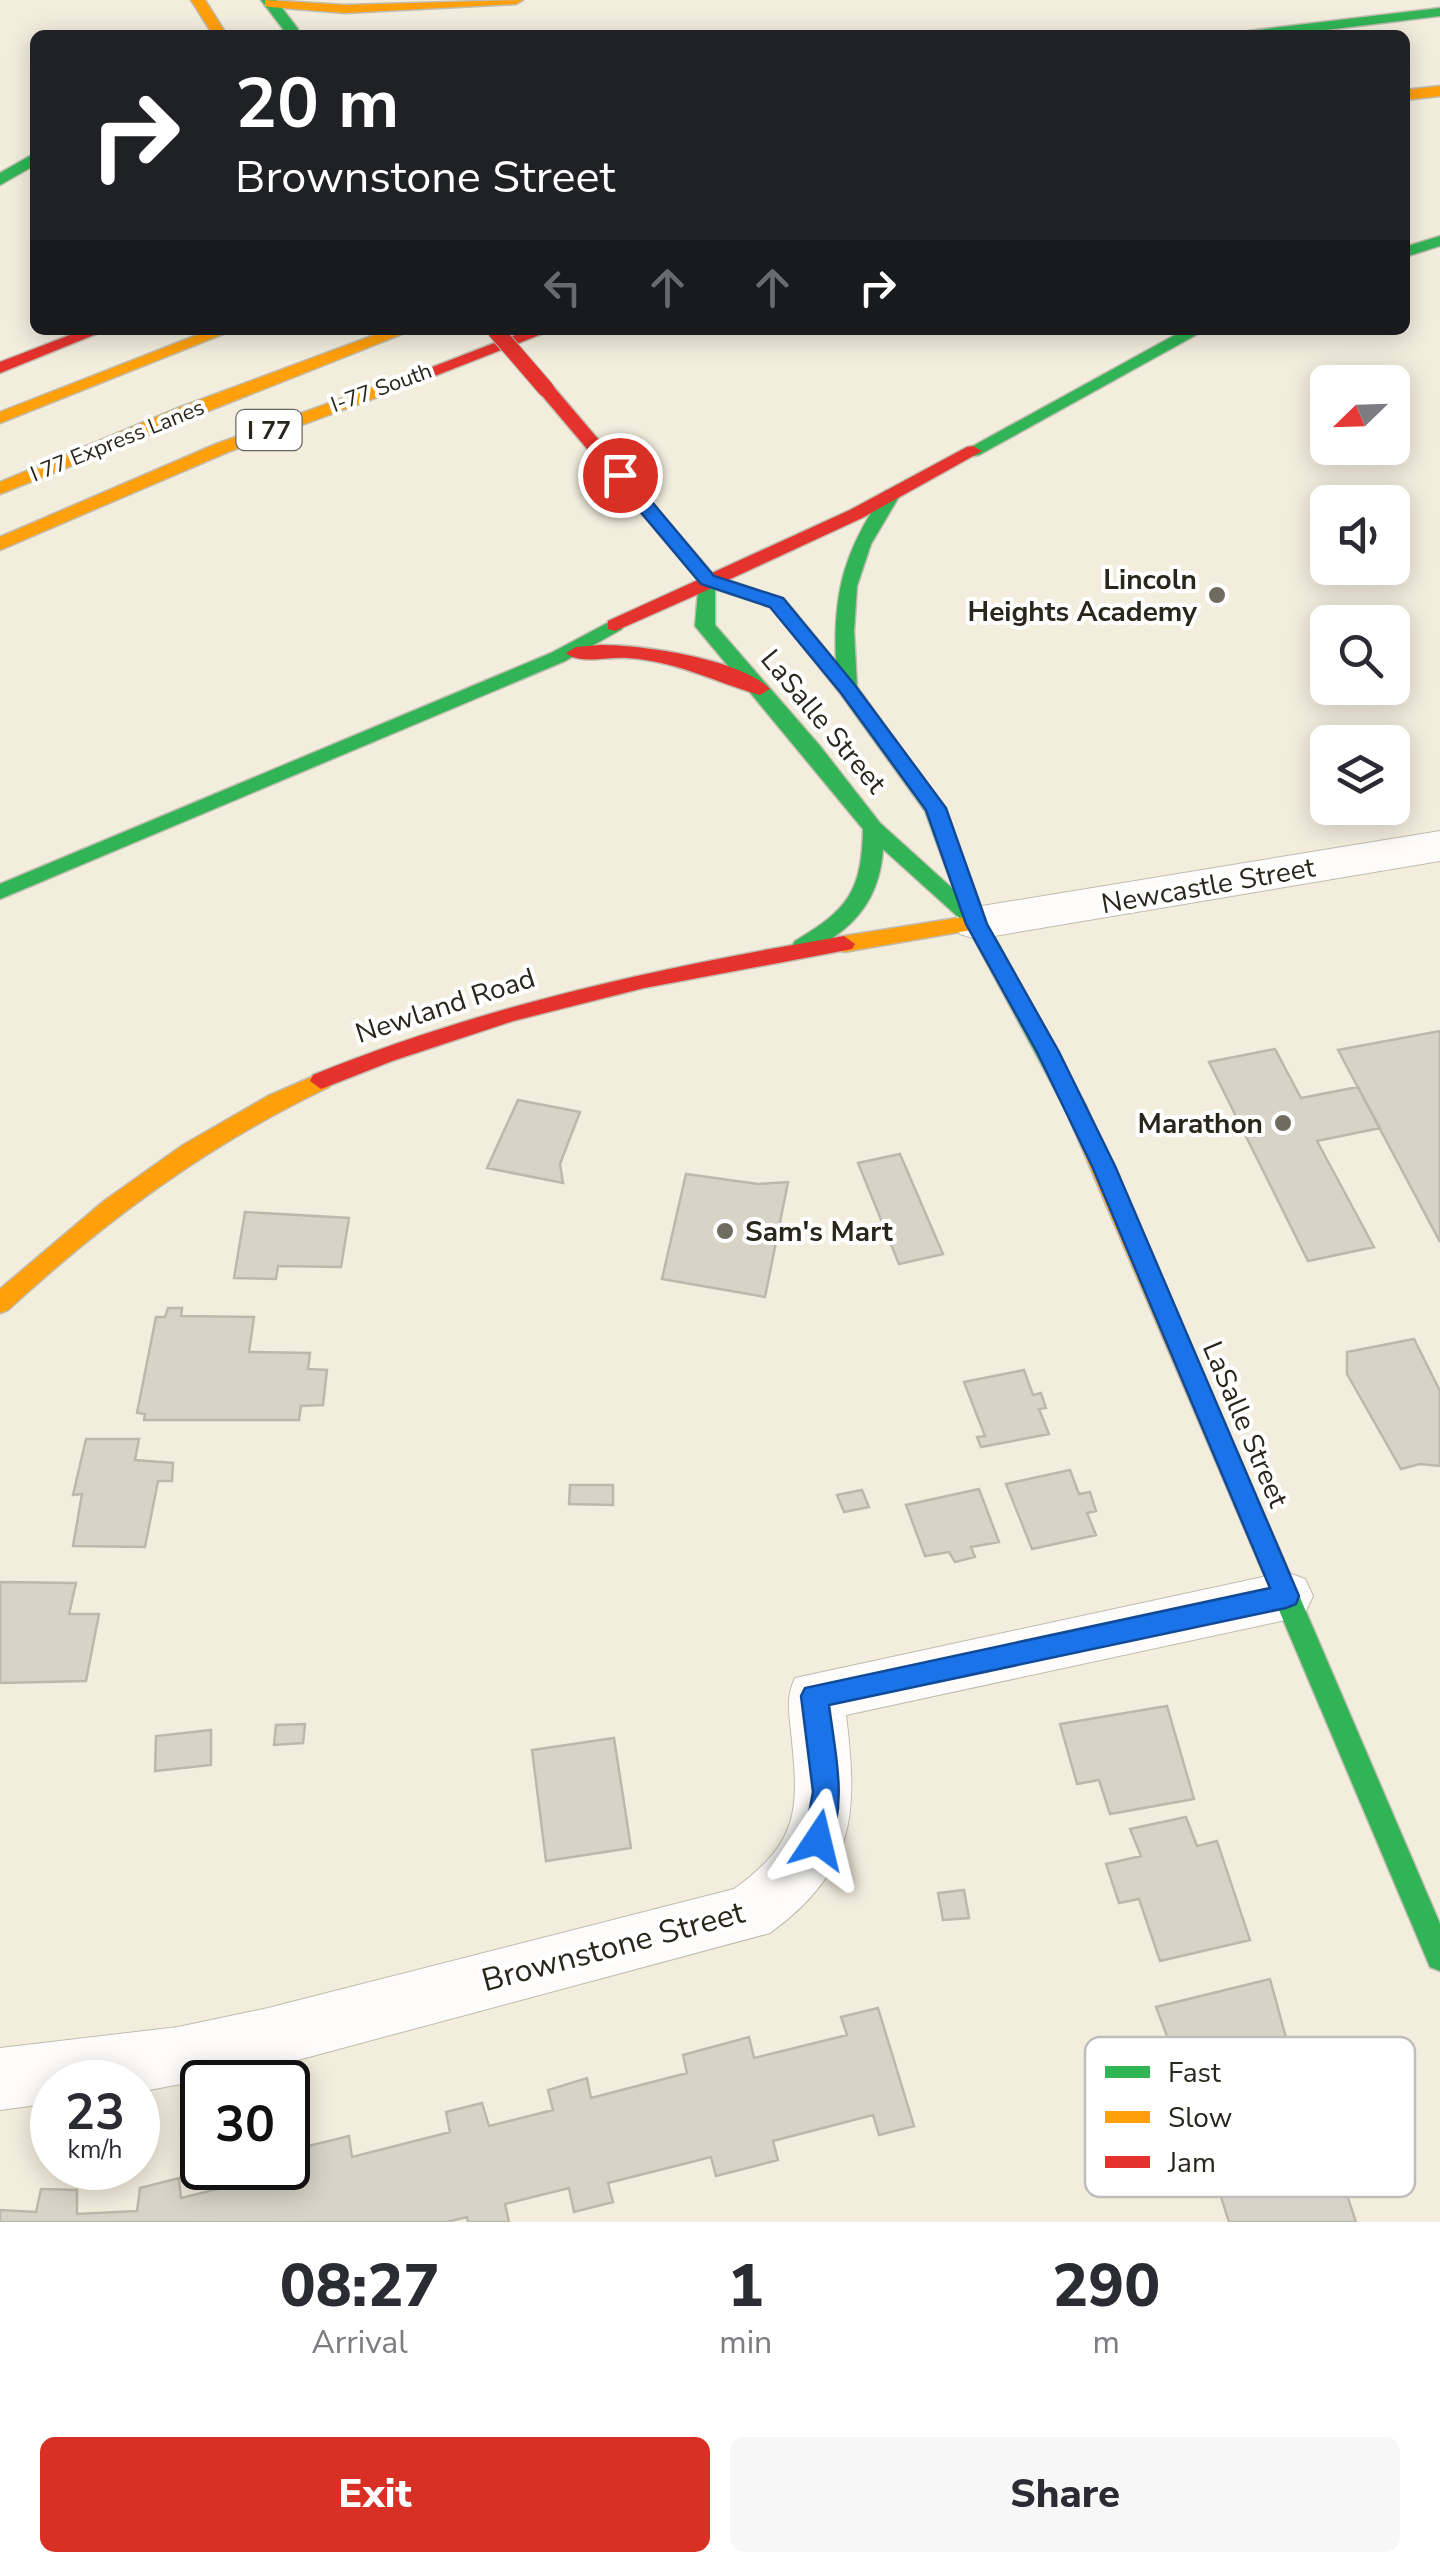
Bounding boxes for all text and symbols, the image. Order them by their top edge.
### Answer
text: 20 m [235,56,399,152]
icon: right [70,70,200,200]
text: Brownstone Street [235,147,615,208]
icon: left [535,260,590,315]
icon: ahead [640,260,695,315]
icon: ahead [745,260,800,315]
icon: right [850,260,905,315]
street label: I-77 South [327,356,436,420]
north arrow [1310,365,1410,465]
map controls [1310,365,1410,825]
street label: I 77 Express Lanes [26,392,209,490]
road number: I 77 [236,410,302,450]
pin [578,433,663,518]
icon: arrive [593,448,648,503]
button: sound [1310,485,1410,585]
place label: Lincoln Heights Academy [968,561,1197,631]
marker: Lincoln Heights Academy [1206,584,1228,606]
button: search [1310,605,1410,705]
street label: LaSalle Street [752,642,895,802]
button: layers [1310,725,1410,825]
street label: Newcastle Street [1098,848,1318,923]
street label: Newland Road [351,959,540,1053]
place label: Marathon [1138,1105,1263,1143]
marker: Marathon [1272,1112,1294,1134]
place label: Sam's Mart [745,1213,893,1251]
marker: Sam's Mart [714,1220,736,1242]
street label: LaSalle Street [1193,1335,1297,1513]
position arrow [766,1788,870,1892]
street label: Brownstone Street [477,1891,750,2002]
legend [1085,2037,1415,2197]
text: Fast [1168,2054,1221,2092]
speed limit sign: 30 [180,2060,310,2190]
text: 23 [65,2078,125,2147]
text: Slow [1168,2099,1232,2137]
text: km/h [67,2133,123,2167]
text: Jam [1167,2144,1216,2182]
text: 08:27 [280,2245,439,2327]
text: 1 [728,2245,764,2327]
text: 290 [1052,2245,1160,2327]
text: Arrival [312,2321,408,2364]
text: min [719,2321,772,2364]
text: m [1092,2321,1120,2364]
button: Exit [40,2437,710,2552]
button: Share [730,2437,1400,2552]

